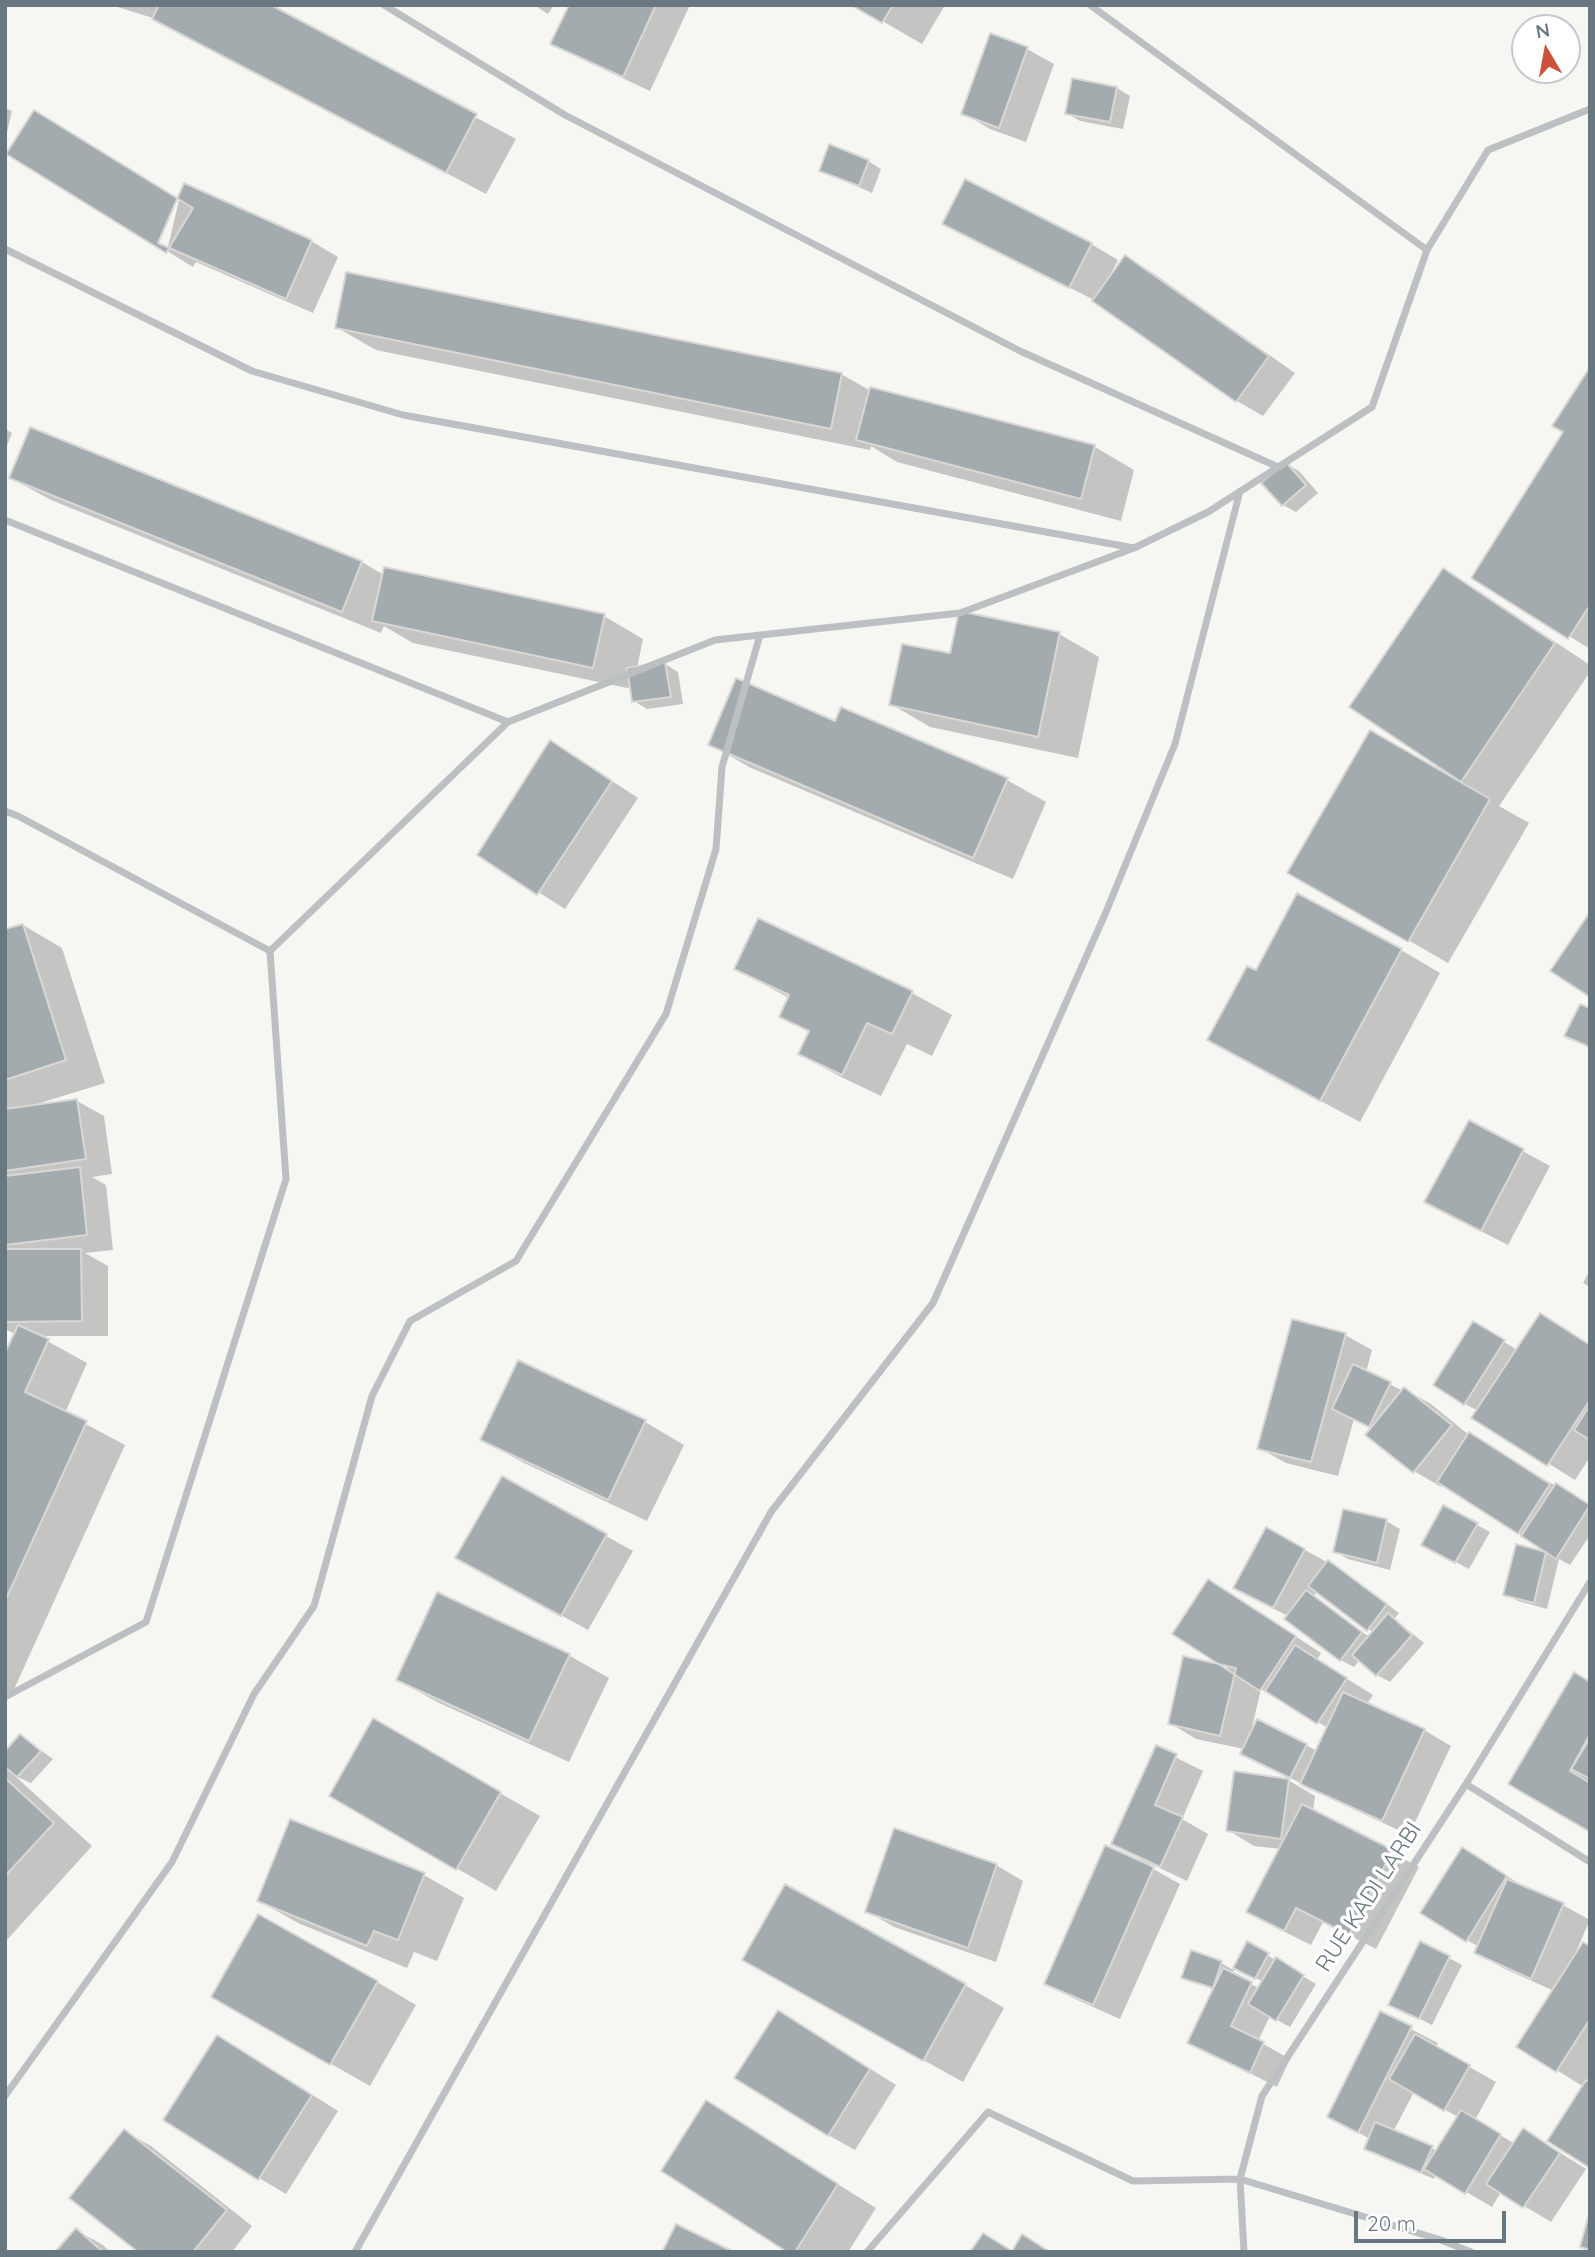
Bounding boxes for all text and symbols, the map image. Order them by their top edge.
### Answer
north arrow [1511,14,1581,84]
text: N [1534,17,1552,43]
street label: RUE KADI LARBI [1310,1817,1428,1977]
scale bar [1357,2198,1509,2242]
text: 20 m [1367,2210,1416,2236]

